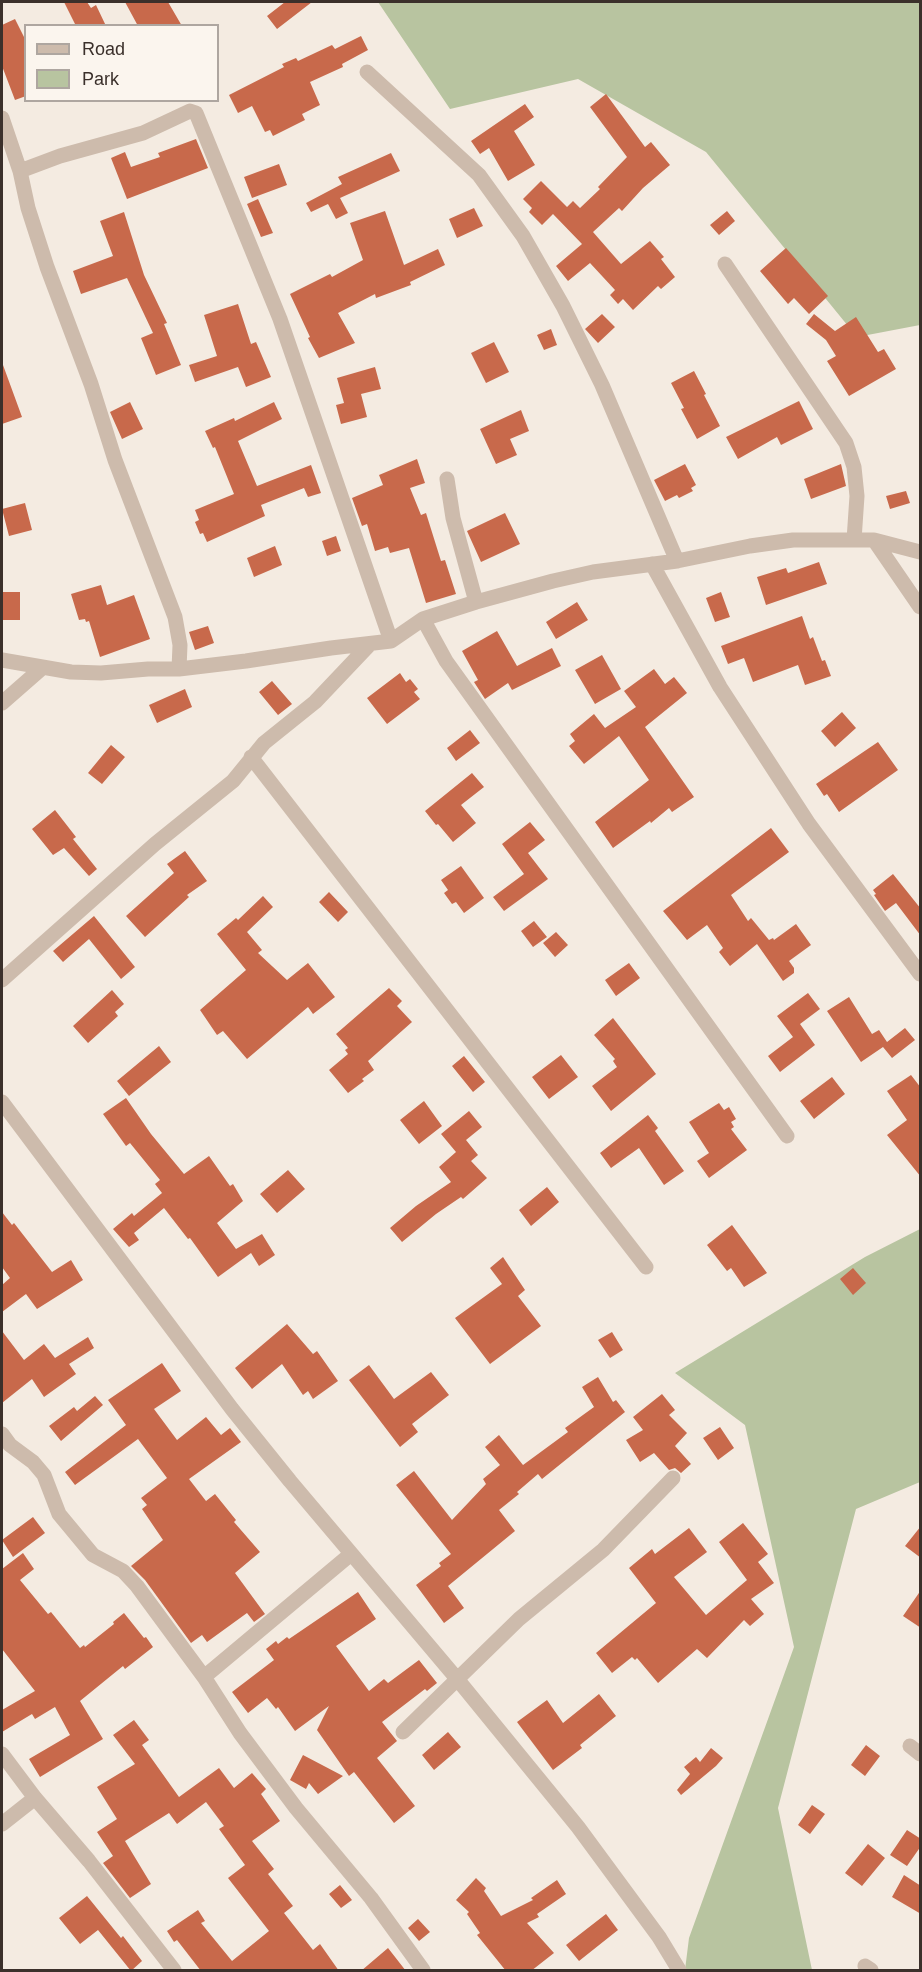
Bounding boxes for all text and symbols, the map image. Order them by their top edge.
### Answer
legend [24,24,219,102]
text: Road [82,39,125,59]
text: Park [82,69,119,89]

